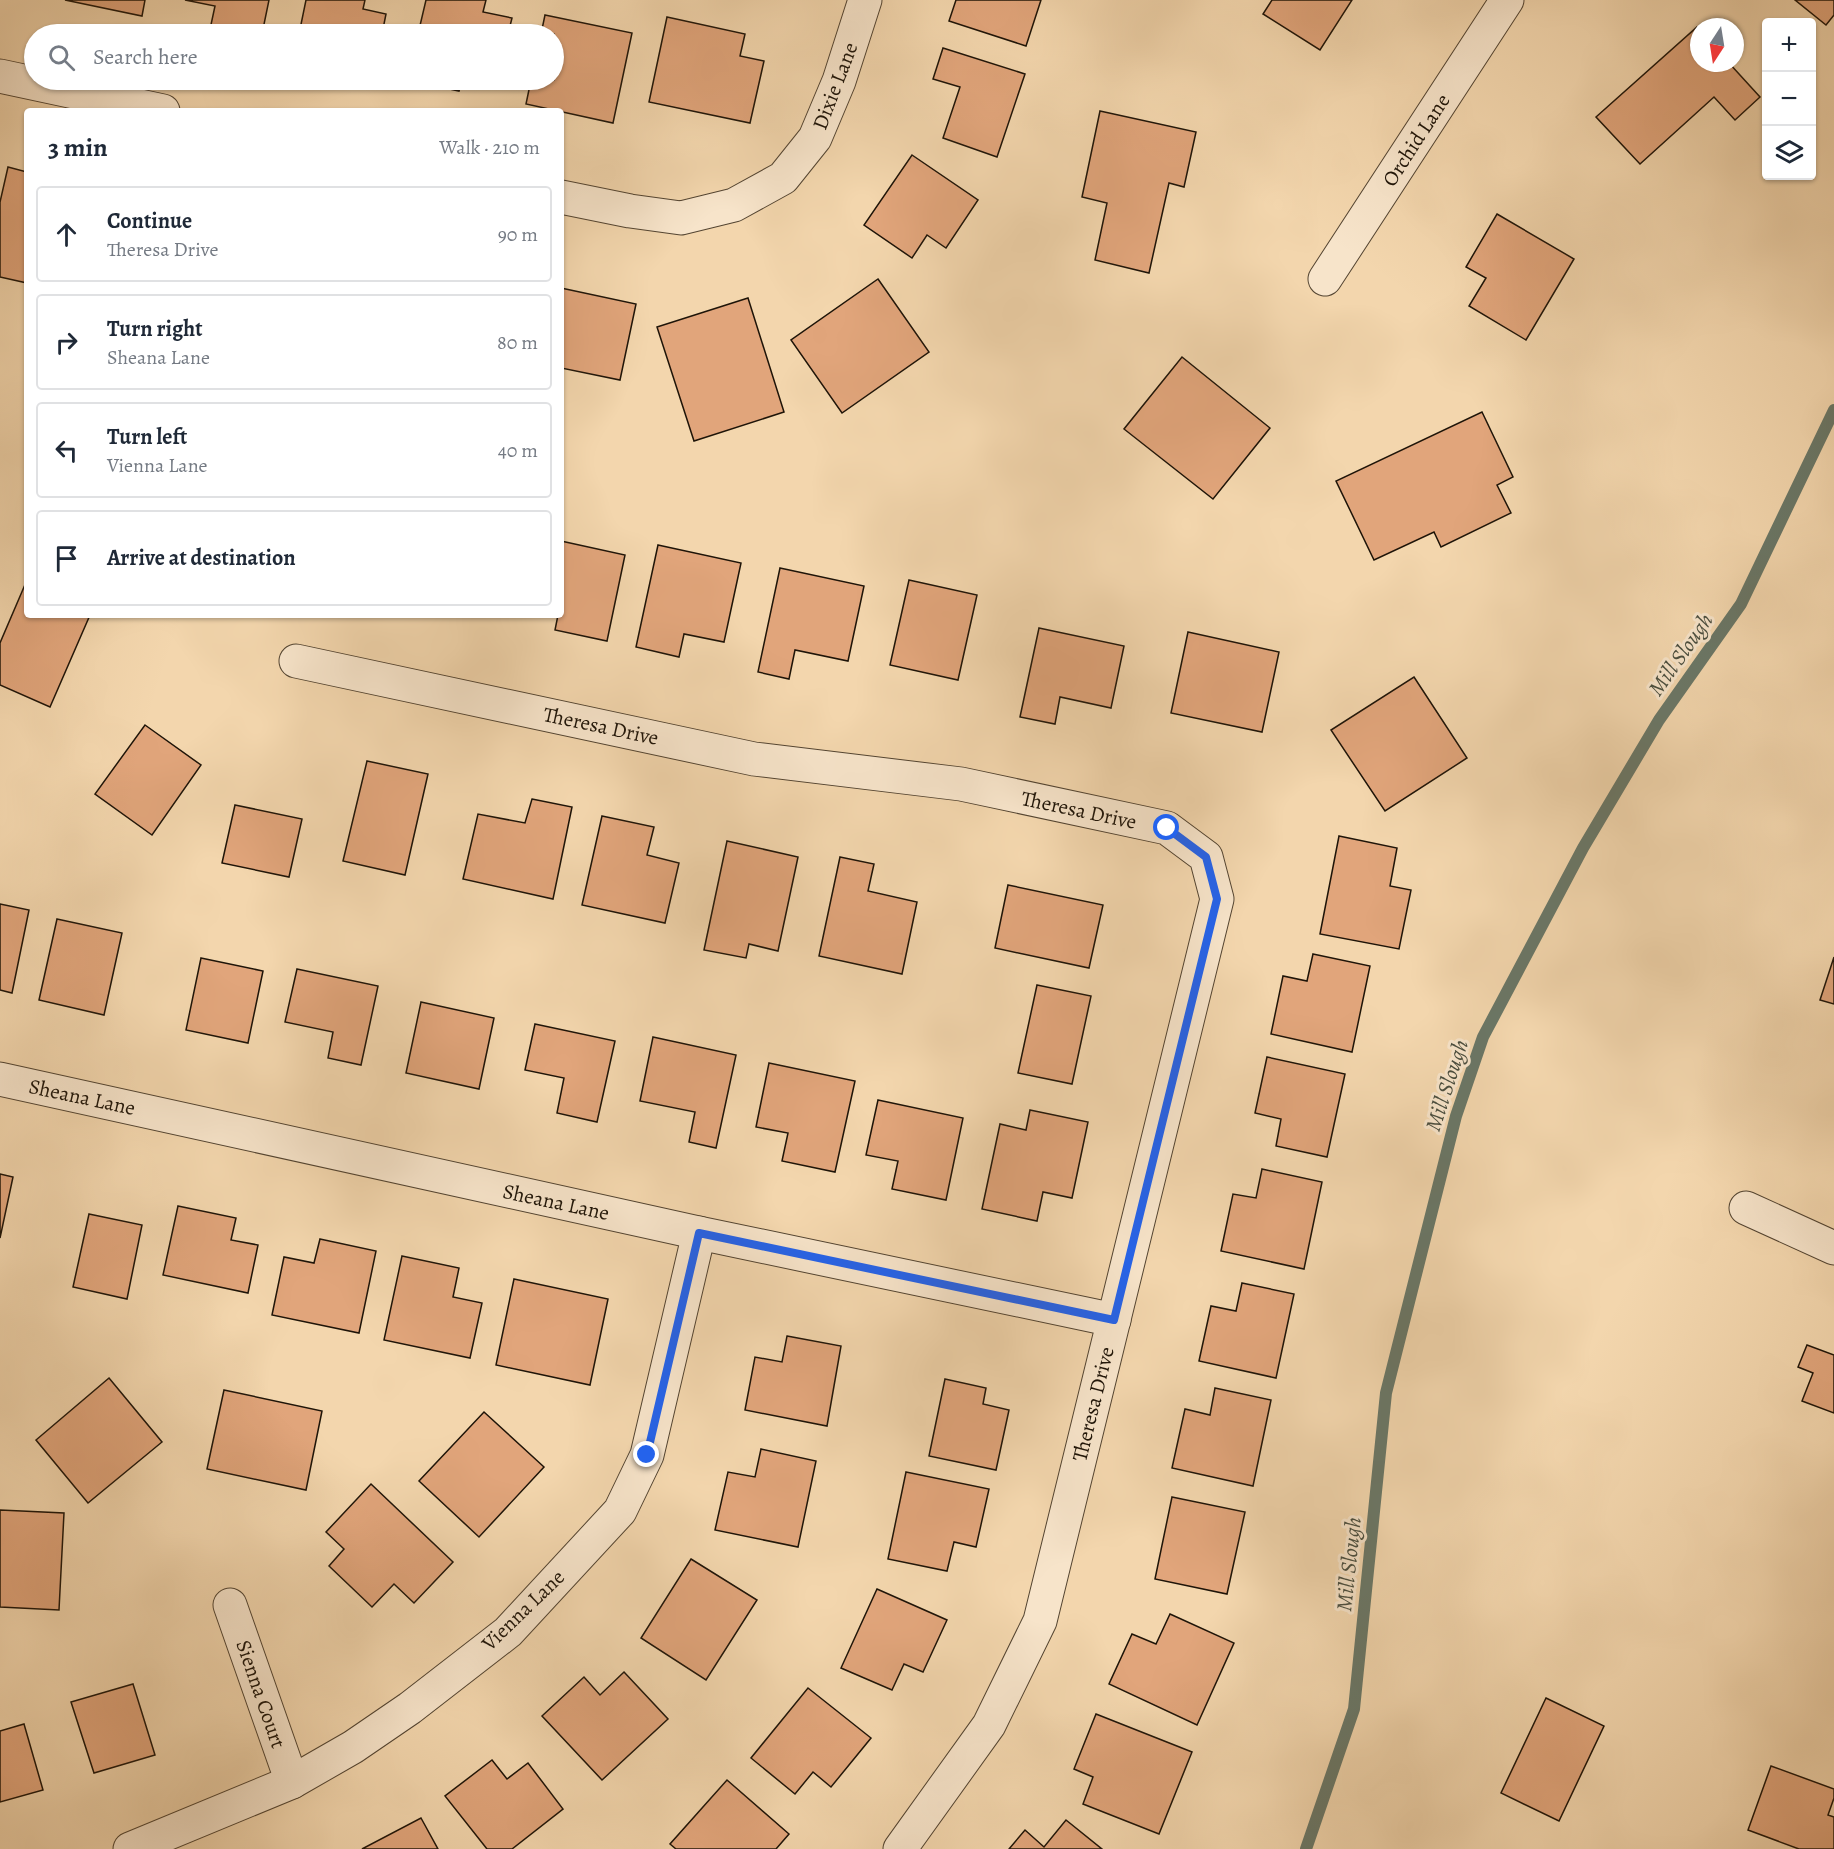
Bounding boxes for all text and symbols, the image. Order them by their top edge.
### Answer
north arrow [1690,18,1744,72]
map controls [1762,18,1816,180]
button: + [1762,18,1816,72]
search box [24,24,564,90]
street label: Dixie Lane [806,38,864,134]
icon: search [45,41,78,74]
text: Search here [93,42,198,72]
button: − [1762,72,1816,126]
street label: Orchid Lane [1376,88,1456,192]
button: layers [1762,126,1816,180]
text: 3 min [48,130,108,165]
text: Walk · 210 m [439,134,540,161]
text: Continue [107,206,192,236]
icon: ahead [50,218,83,251]
text: 90 m [498,221,538,248]
text: Theresa Drive [107,236,218,263]
text: Turn right [107,314,203,344]
icon: right [50,326,83,359]
text: 80 m [497,329,538,356]
text: Sheana Lane [107,344,210,371]
text: Turn left [107,422,187,452]
icon: left [50,434,83,467]
text: 40 m [498,437,538,464]
text: Vienna Lane [107,452,208,479]
icon: arrive [50,542,83,575]
text: Arrive at destination [107,543,296,573]
water label: Mill Slough [1641,607,1720,702]
street label: Theresa Drive [541,700,661,752]
street label: Theresa Drive [1019,784,1139,836]
route start [1153,814,1179,840]
water label: Mill Slough [1418,1036,1476,1135]
street label: Sheana Lane [26,1072,138,1122]
street label: Sheana Lane [500,1177,612,1227]
street label: Theresa Drive [1065,1344,1121,1464]
route end [633,1441,659,1467]
water label: Mill Slough [1329,1515,1369,1613]
street label: Vienna Lane [475,1563,571,1657]
street label: Sienna Court [229,1636,293,1752]

